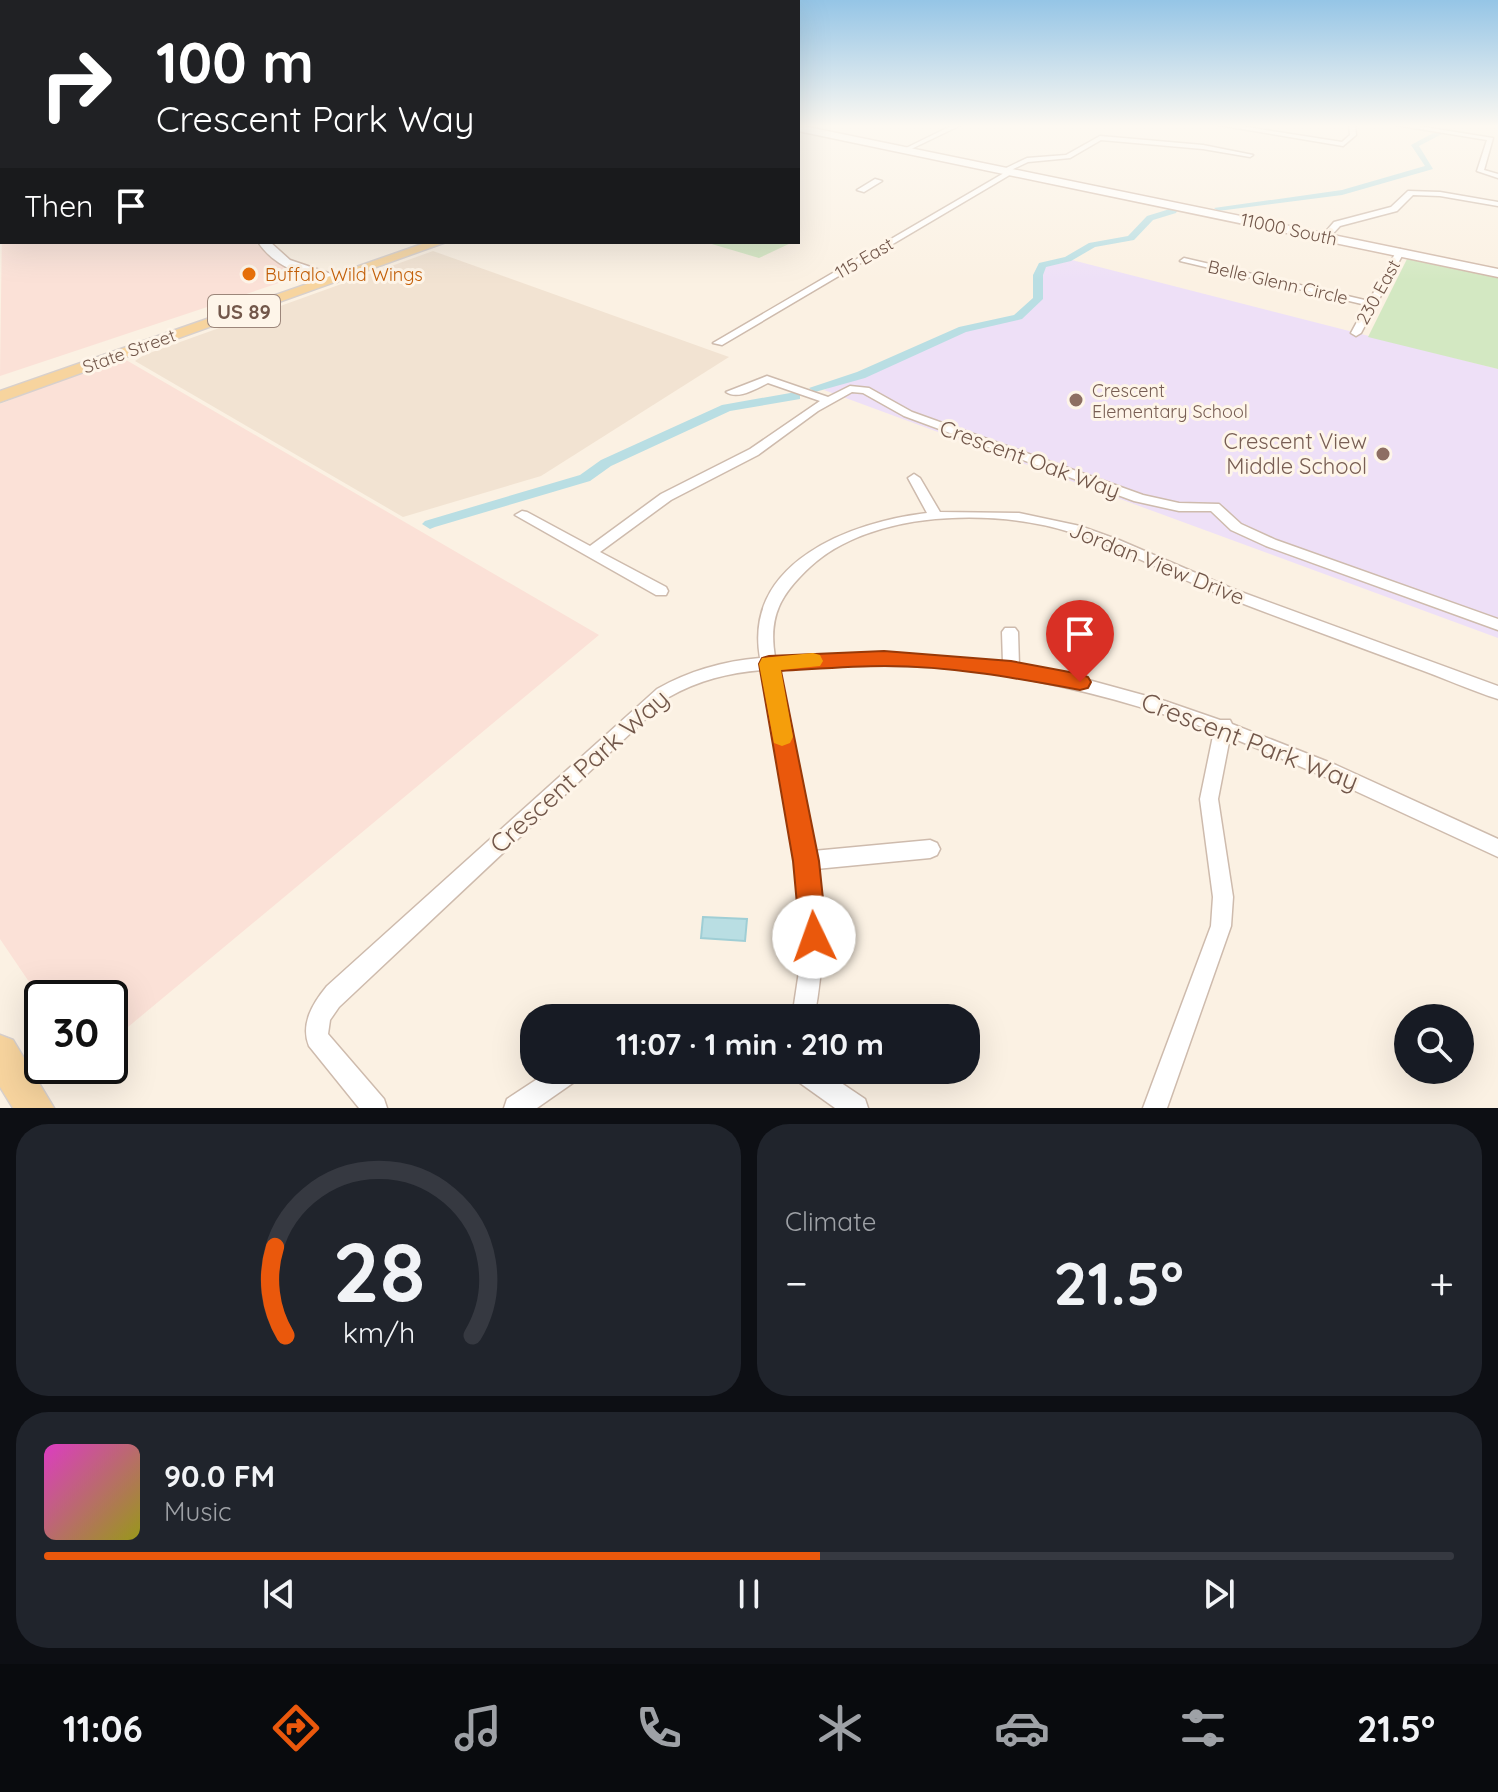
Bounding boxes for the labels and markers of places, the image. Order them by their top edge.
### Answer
place label: Buffalo Wild Wings [265,263,423,286]
marker: Buffalo Wild Wings [240,265,258,283]
place label: Crescent Elementary School [1092,379,1248,423]
marker: Crescent Elementary School [1067,391,1085,409]
place label: Crescent View Middle School [1224,427,1367,480]
marker: Crescent View Middle School [1374,445,1392,463]
pin [1046,600,1114,682]

